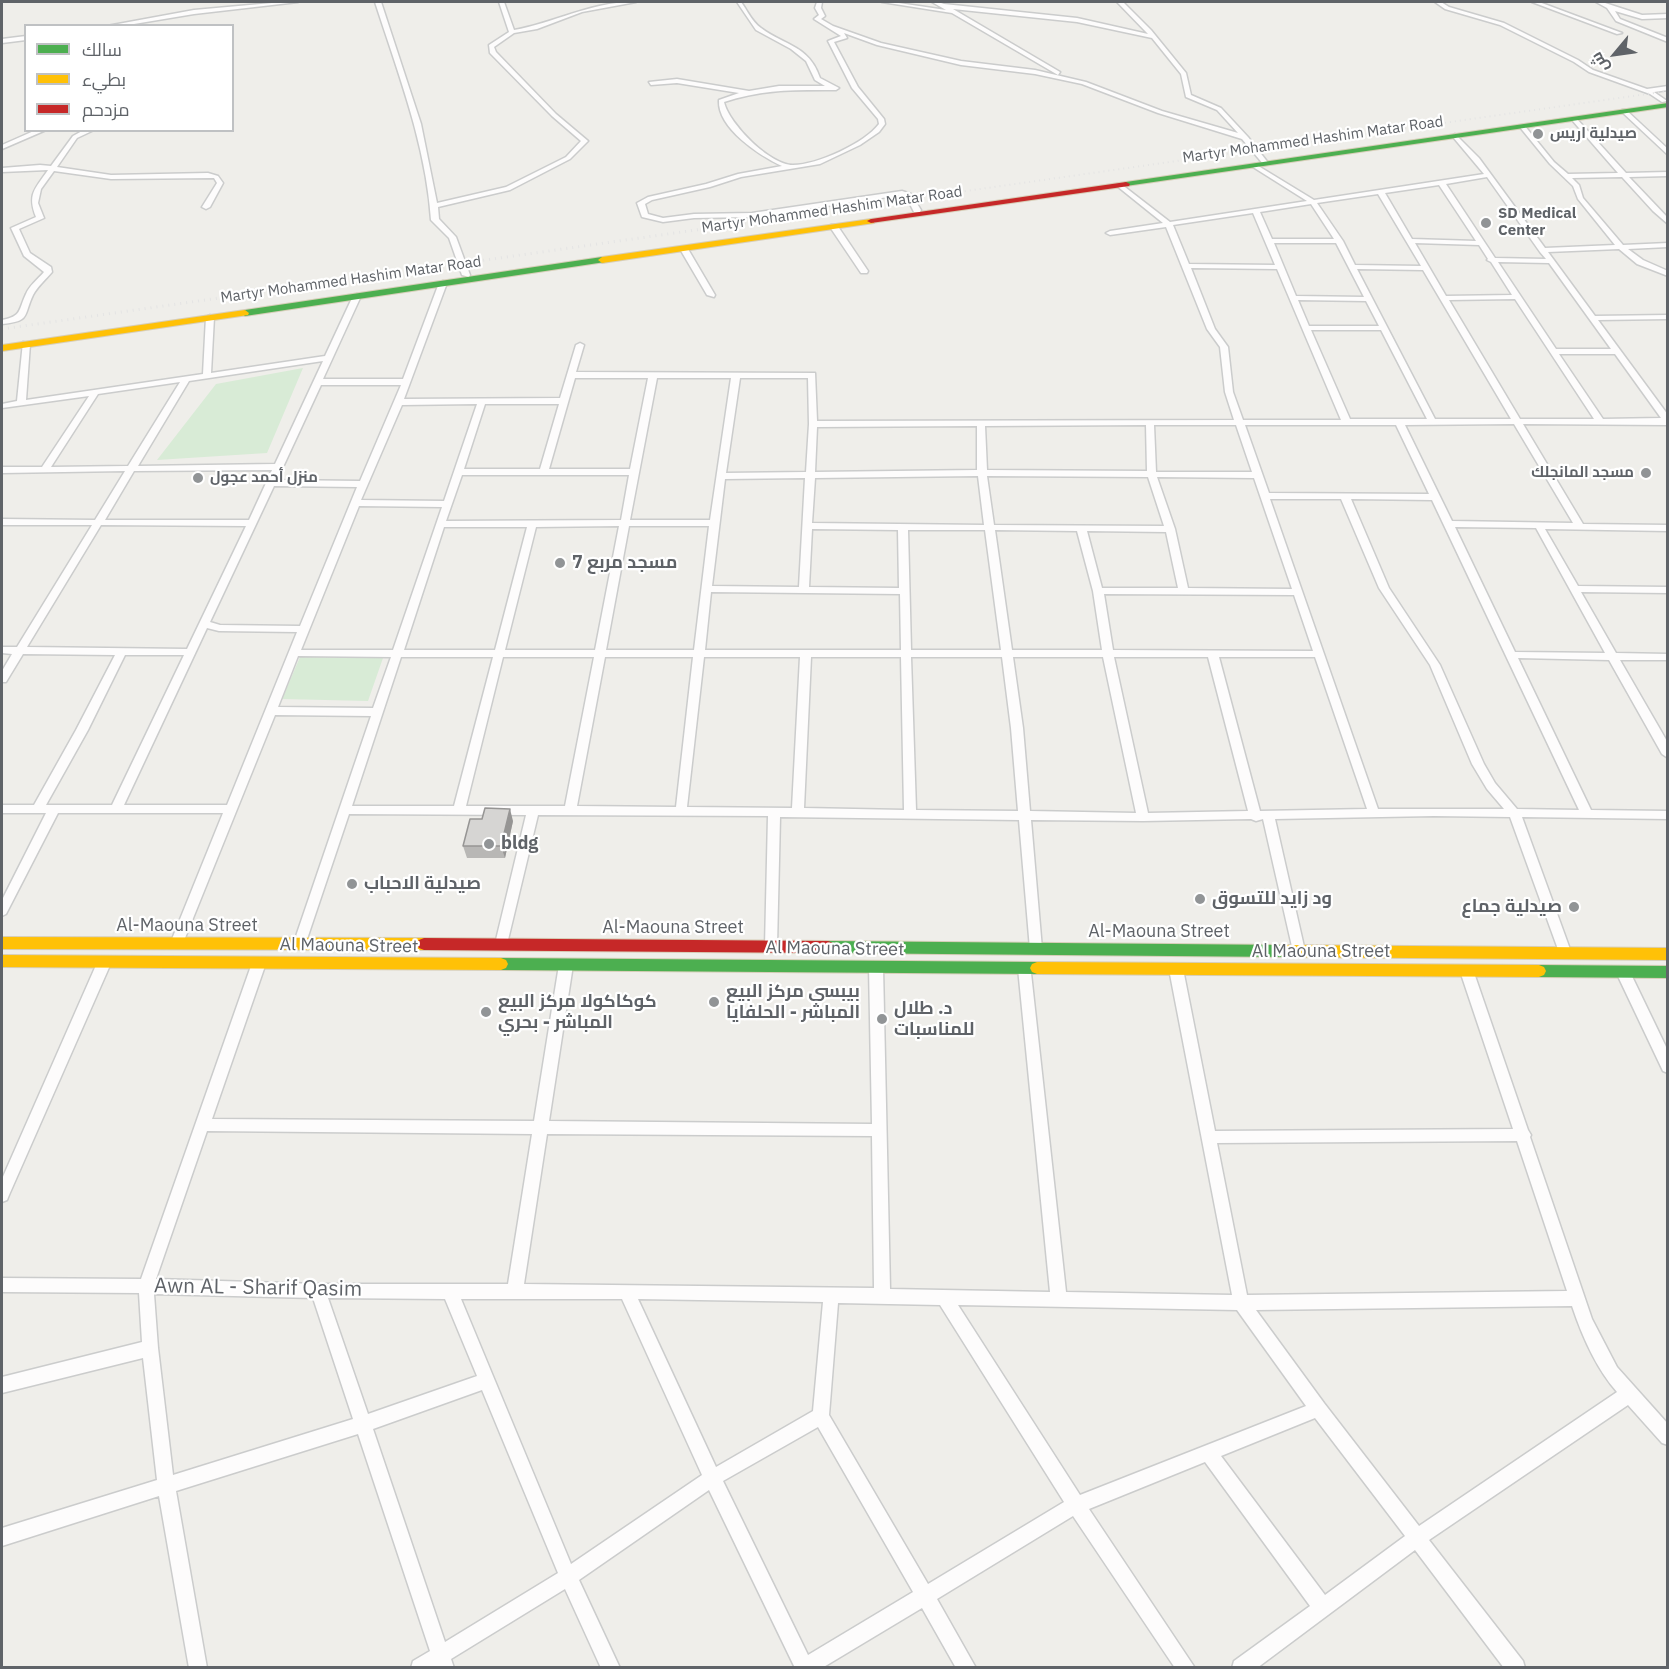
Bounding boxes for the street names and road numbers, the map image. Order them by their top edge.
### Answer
street label: Martyr Mohammed Hashim Matar Road [1181,113,1445,167]
street label: Martyr Mohammed Hashim Matar Road [700,183,964,237]
street label: Martyr Mohammed Hashim Matar Road [219,253,483,307]
street label: Al-Maouna Street [116,915,258,937]
street label: Al-Maouna Street [602,917,744,939]
street label: Al-Maouna Street [1088,921,1230,943]
street label: Al Maouna Street [279,934,419,958]
street label: Al Maouna Street [765,937,905,961]
street label: Al Maouna Street [1252,941,1390,963]
street label: Awn AL - Sharif Qasim [154,1274,362,1302]

